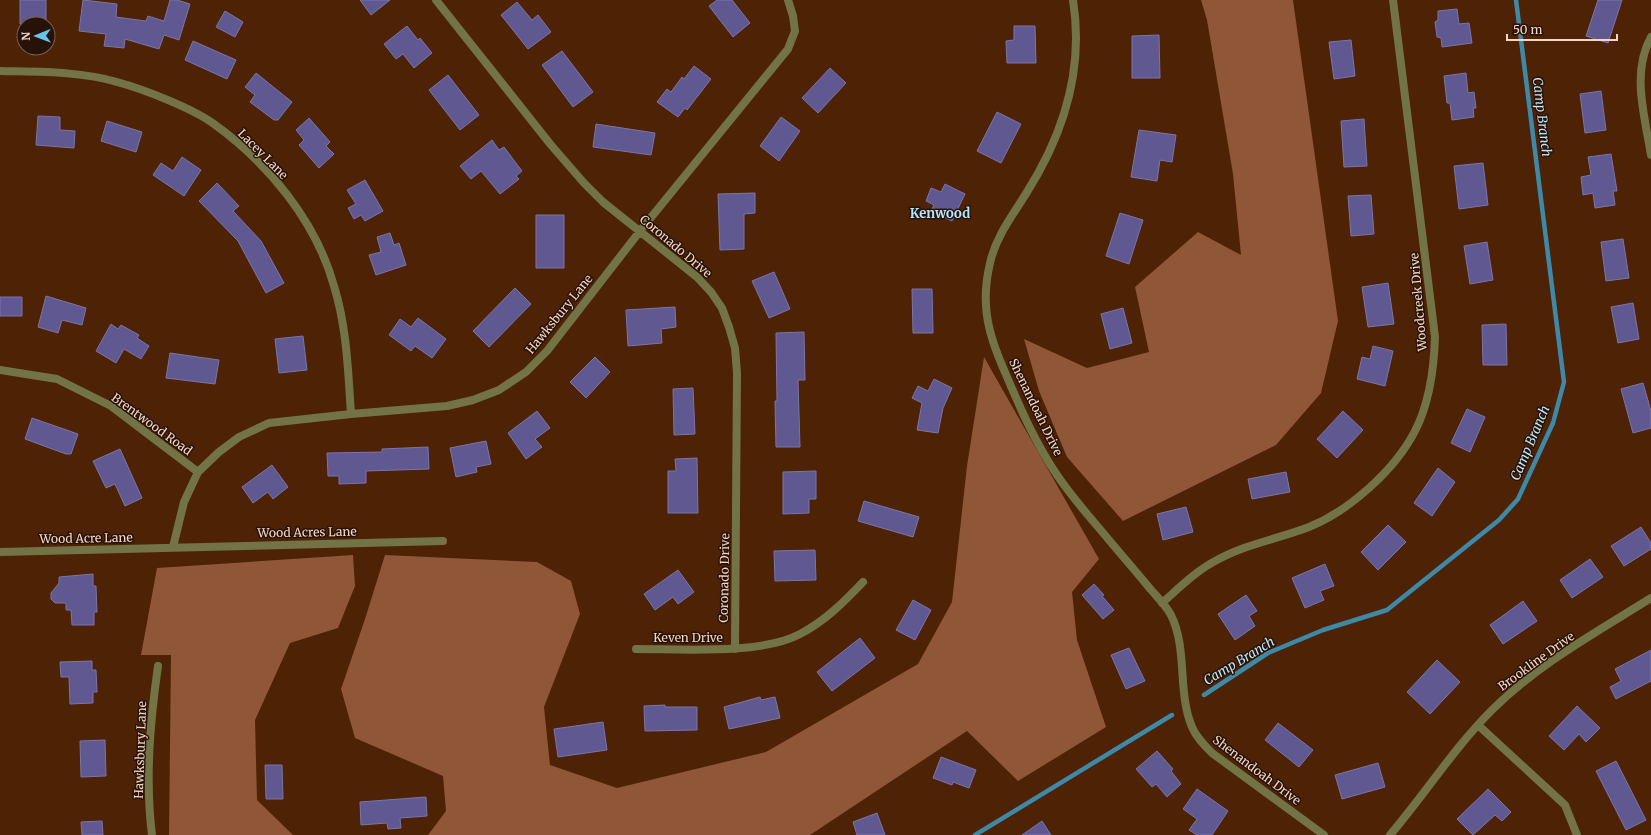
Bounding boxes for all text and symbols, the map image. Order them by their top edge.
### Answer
north arrow [16,16,56,56]
scale bar [1507,16,1617,42]
text: 50 m [1513,22,1542,37]
text: N [19,31,33,41]
water label: Camp Branch [1529,76,1555,158]
street label: Lacey Lane [235,126,291,182]
district label: Kenwood [910,205,970,222]
street label: Coronado Drive [637,212,715,280]
street label: Woodcreek Drive [1406,252,1430,353]
street label: Hawksbury Lane [522,271,596,357]
street label: Shenandoah Drive [1006,356,1066,458]
street label: Brentwood Road [109,390,195,458]
water label: Camp Branch [1507,403,1553,483]
street label: Wood Acres Lane [256,524,357,540]
street label: Wood Acre Lane [38,530,133,546]
street label: Coronado Drive [716,533,732,623]
street label: Brookline Drive [1495,628,1577,694]
street label: Keven Drive [653,630,723,645]
water label: Camp Branch [1200,633,1278,689]
street label: Hawksbury Lane [131,701,149,799]
street label: Shenandoah Drive [1210,732,1304,808]

